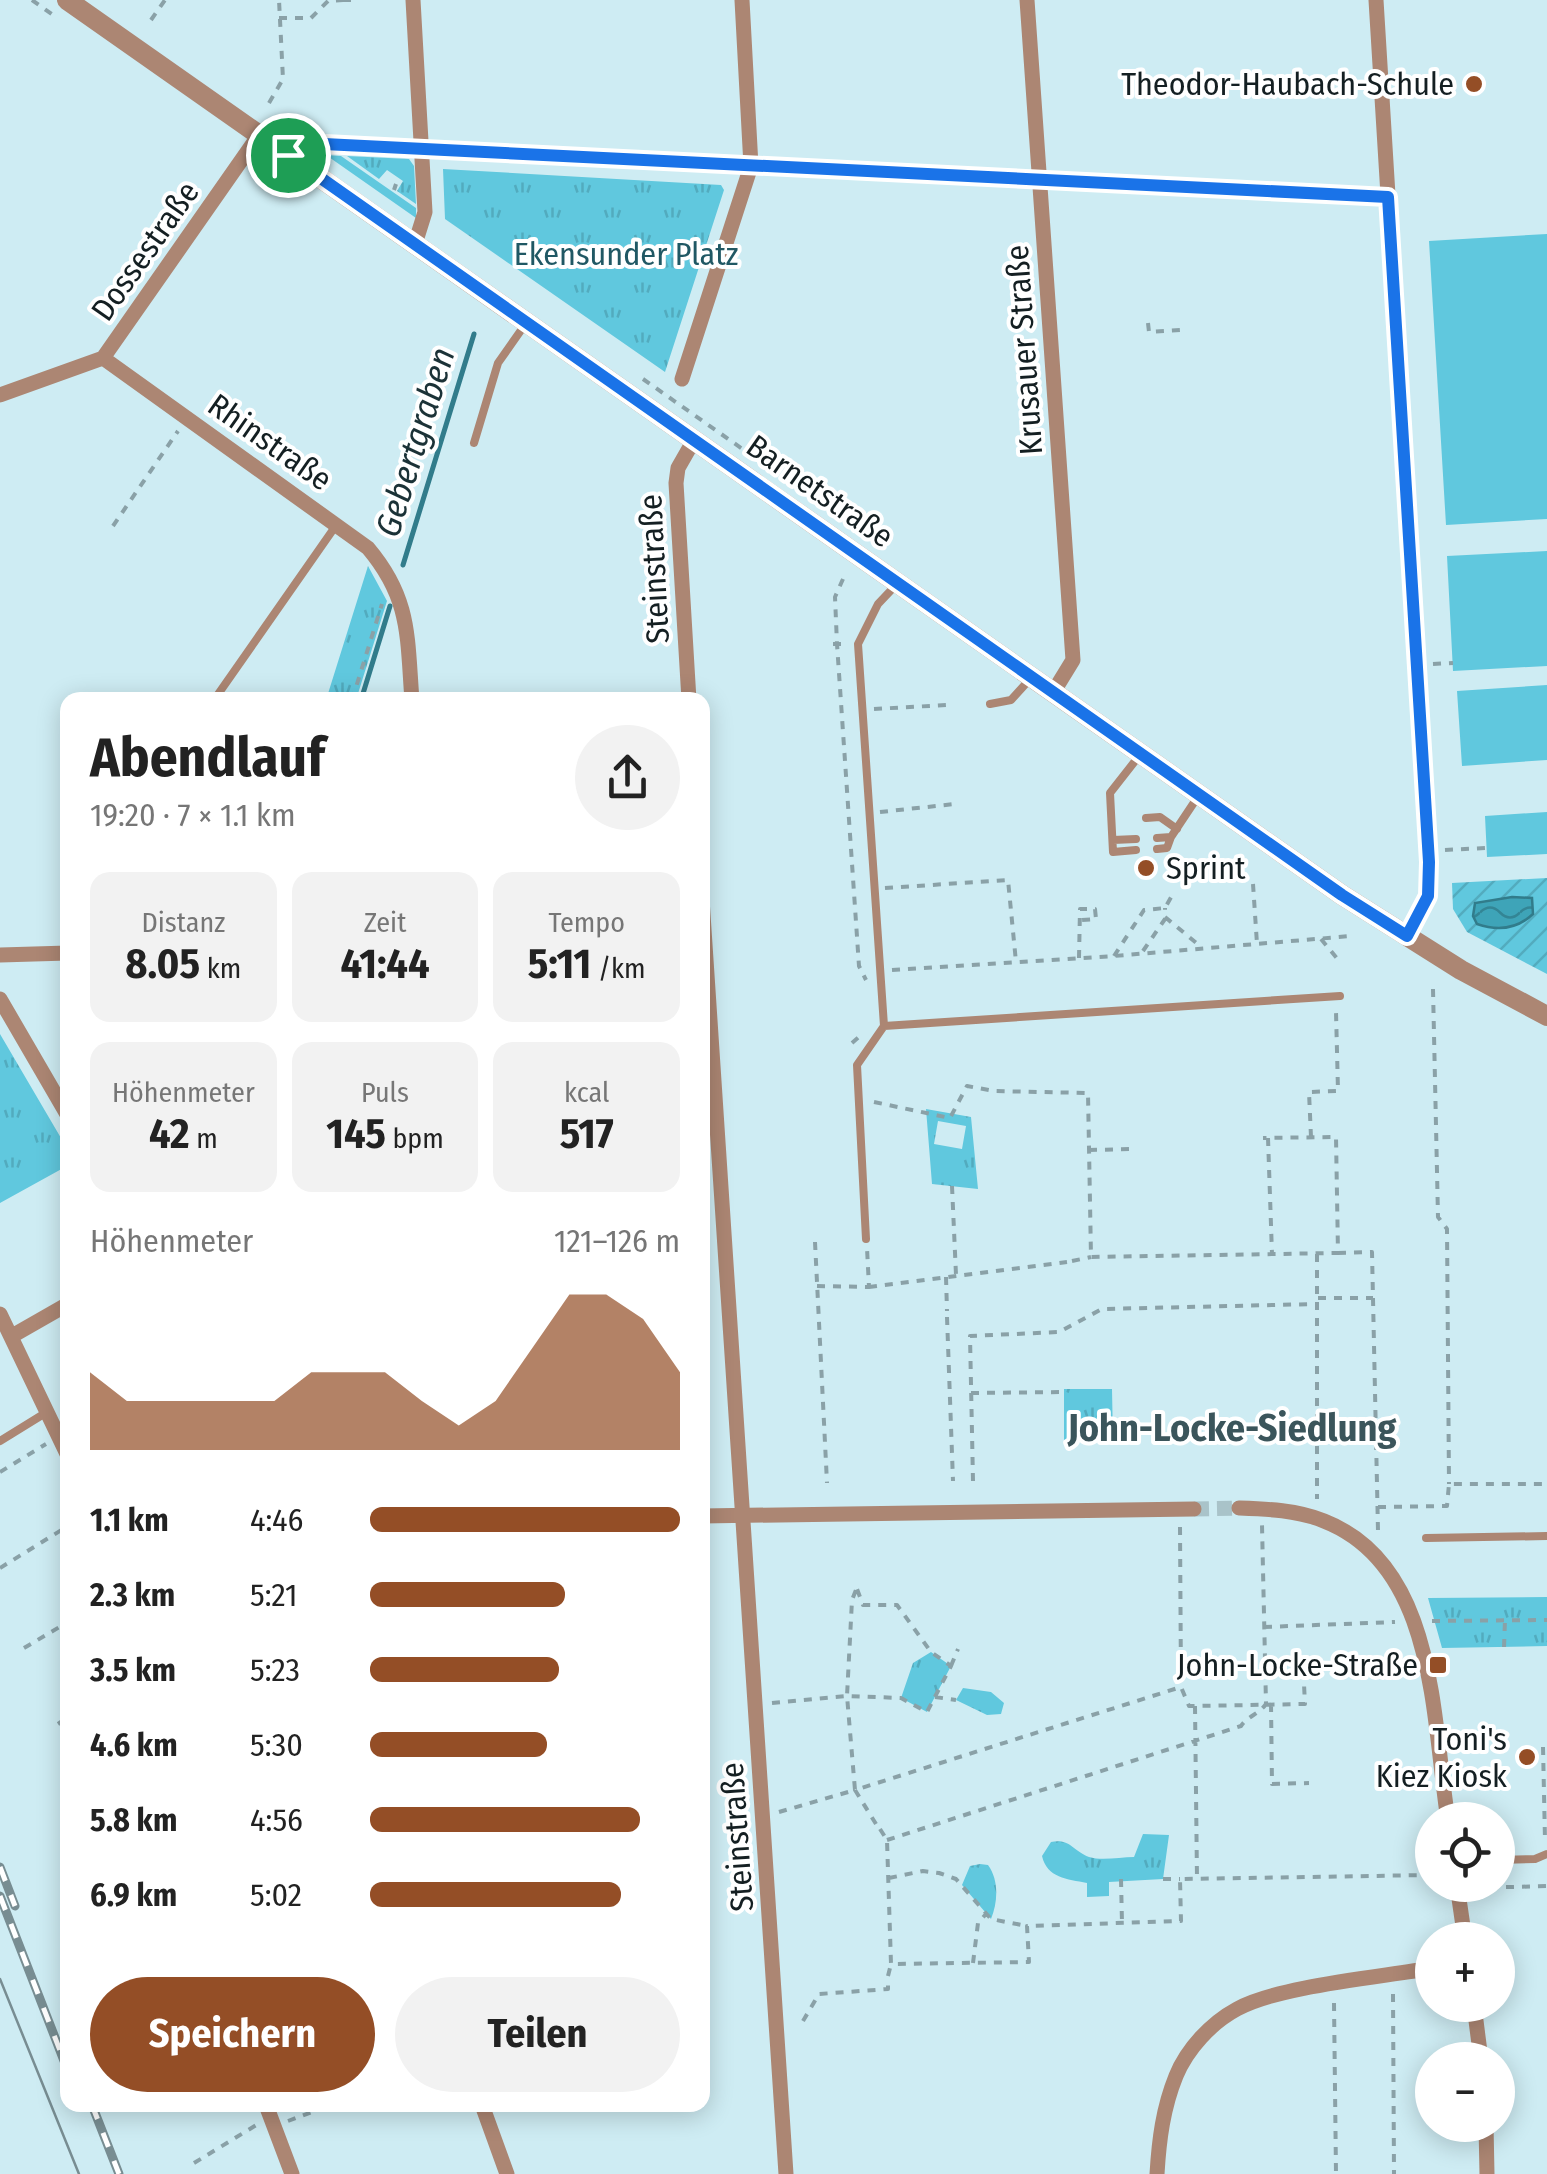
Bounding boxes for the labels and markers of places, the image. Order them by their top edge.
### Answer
place label: Theodor-Haubach-Schule [1121,65,1454,103]
marker: Theodor-Haubach-Schule [1463,73,1485,95]
pin [246,113,331,198]
place label: Sprint [1166,849,1246,887]
marker: Sprint [1135,857,1157,879]
place label: John-Locke-Straße [1177,1646,1418,1684]
marker: John-Locke-Straße [1427,1654,1449,1676]
place label: Toni's Kiez Kiosk [1376,1720,1507,1795]
marker: Toni's Kiez Kiosk [1516,1746,1538,1768]

